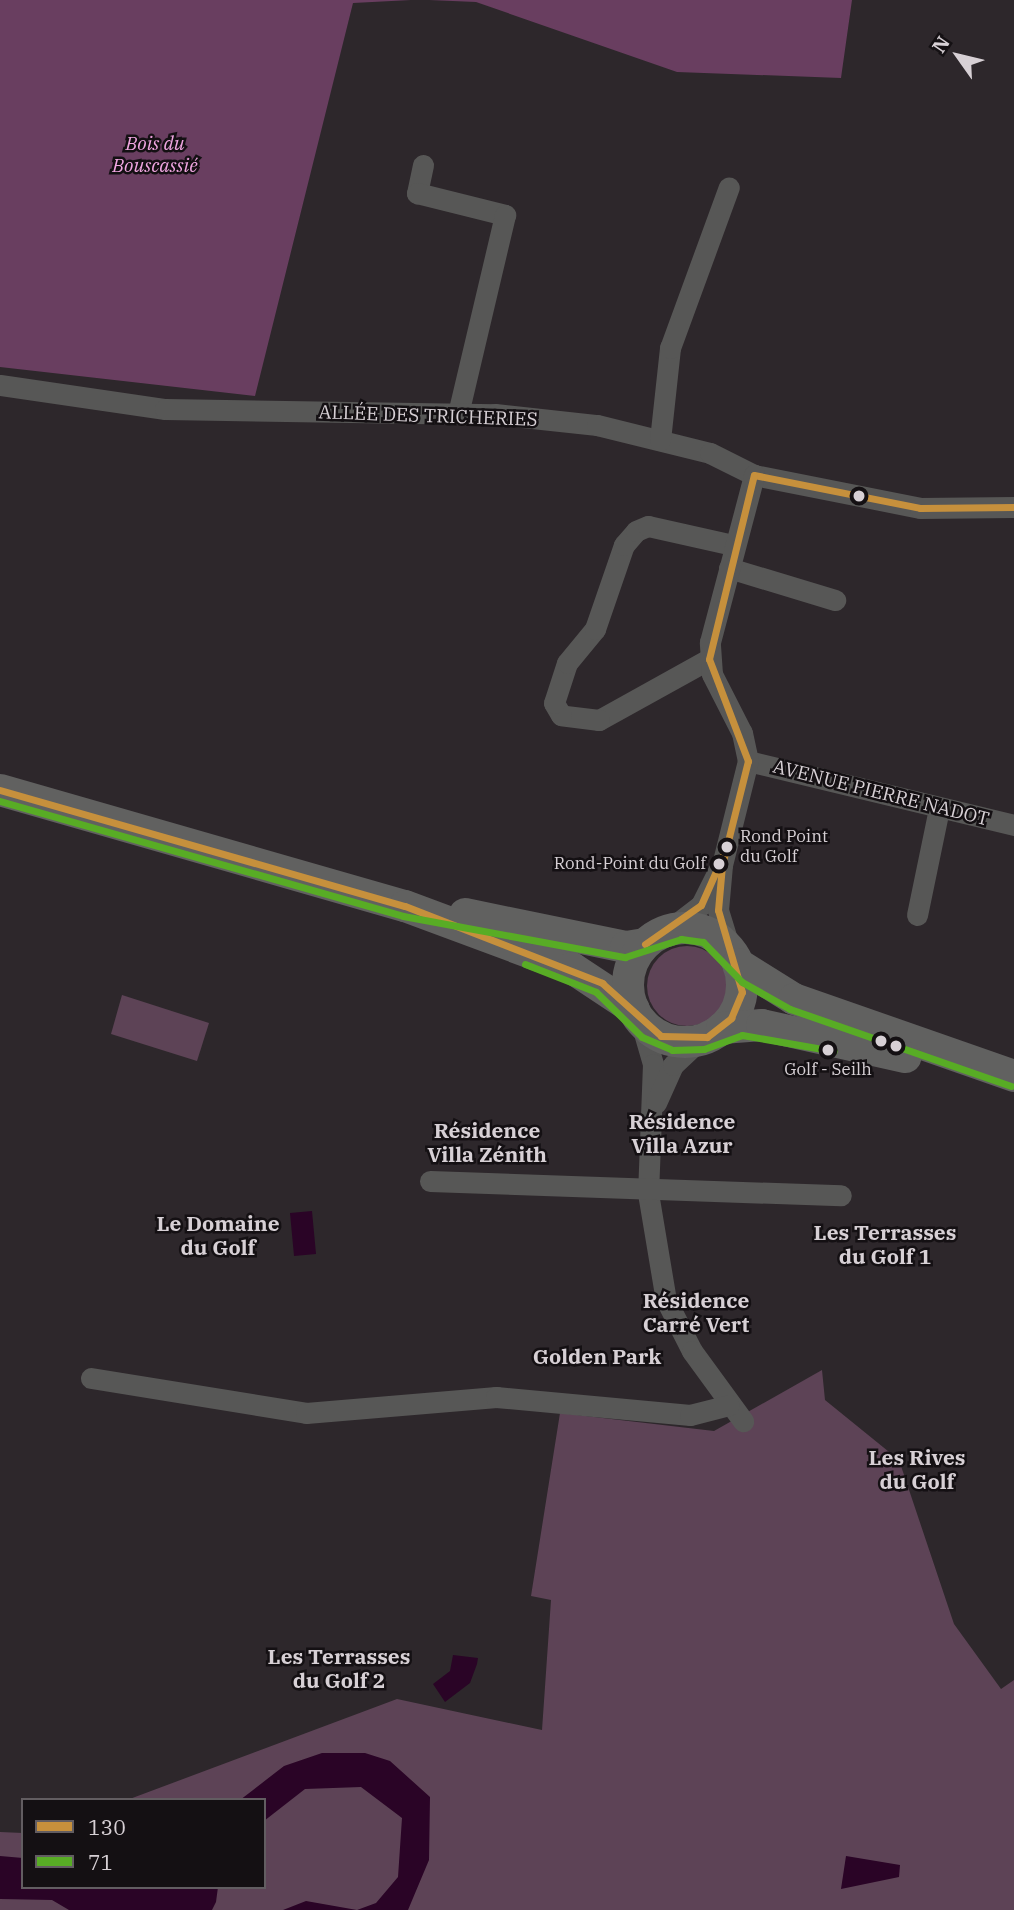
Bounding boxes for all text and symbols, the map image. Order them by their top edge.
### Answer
north arrow [923,21,993,91]
text: N [926,31,955,57]
park label: Bois du Bouscassié [112,133,198,177]
street label: ALLÉE DES TRICHERIES [318,401,538,431]
unlabelled marker [852,489,866,503]
street label: AVENUE PIERRE NADOT [771,755,991,831]
place label: Rond Point du Golf [740,827,828,867]
marker: Rond Point du Golf [720,840,734,854]
place label: Rond-Point du Golf [554,854,706,874]
marker: Rond-Point du Golf [712,857,726,871]
unlabelled marker [874,1034,888,1048]
unlabelled marker [889,1039,903,1053]
marker: Golf - Seilh [821,1043,835,1057]
place label: Golf - Seilh [784,1060,872,1080]
district label: Résidence Villa Azur [629,1108,735,1158]
district label: Résidence Villa Zénith [427,1117,547,1167]
district label: Le Domaine du Golf [156,1210,280,1260]
district label: Les Terrasses du Golf 1 [814,1219,956,1269]
district label: Résidence Carré Vert [643,1287,749,1337]
district label: Golden Park [533,1343,661,1369]
district label: Les Rives du Golf [869,1444,965,1494]
district label: Les Terrasses du Golf 2 [268,1643,410,1693]
legend [21,1798,266,1889]
text: 130 [88,1813,126,1841]
text: 71 [88,1848,113,1876]

